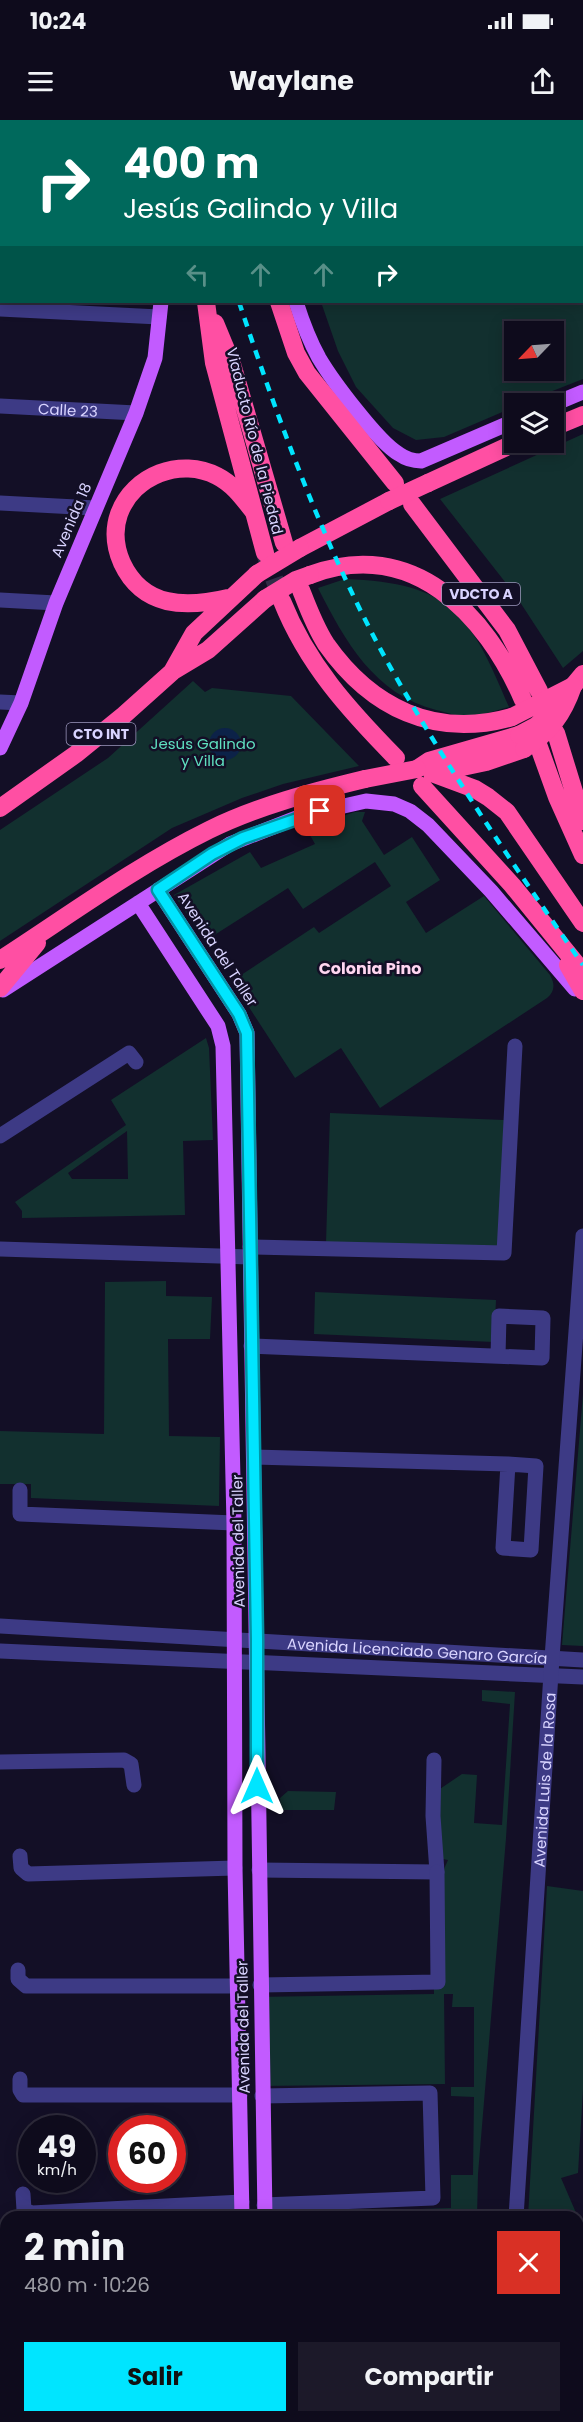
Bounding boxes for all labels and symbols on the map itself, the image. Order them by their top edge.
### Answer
north arrow [504,321,564,381]
street label: Viaducto Río de la Piedad [222,345,288,537]
street label: Calle 23 [37,397,98,422]
street label: Avenida 18 [46,479,96,561]
road number: VDCTO A [442,583,520,605]
road number: CTO INT [66,723,136,745]
park label: Jesús Galindo y Villa [150,733,256,771]
pin [294,785,345,836]
street label: Avenida del Taller [173,887,263,1011]
district label: Colonia Pino [319,957,421,980]
street label: Avenida del Taller [226,1474,250,1608]
street label: Avenida Licenciado Genaro García [287,1632,548,1668]
street label: Avenida Luis de la Rosa [528,1692,560,1868]
position arrow [225,1754,289,1818]
street label: Avenida del Taller [231,1960,255,2094]
speed limit sign: 60 [108,2115,186,2193]

